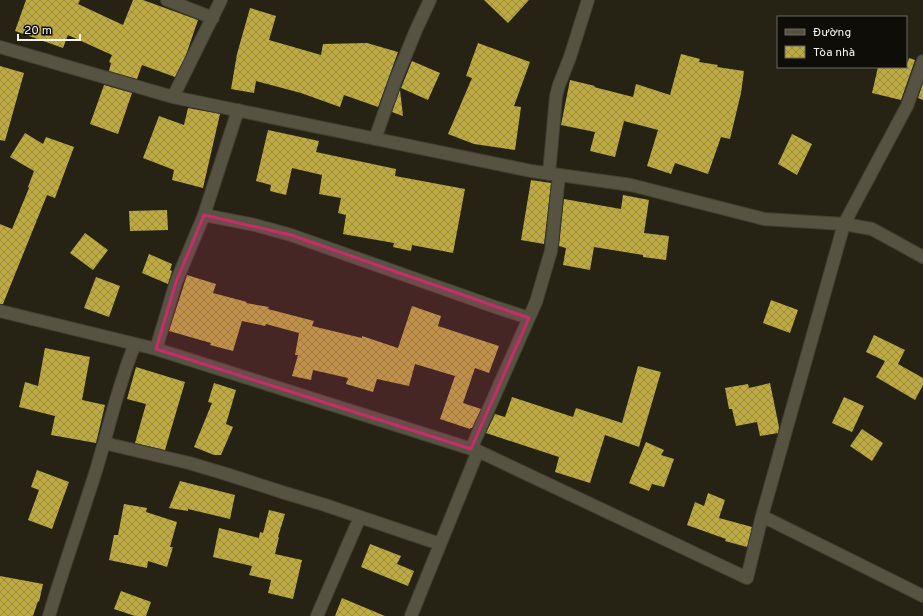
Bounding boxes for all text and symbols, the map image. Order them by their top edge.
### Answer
scale bar [18,16,80,42]
legend [777,16,907,68]
text: 20 m [24,23,52,39]
text: Đường [813,25,851,41]
text: Tòa nhà [813,45,855,61]

